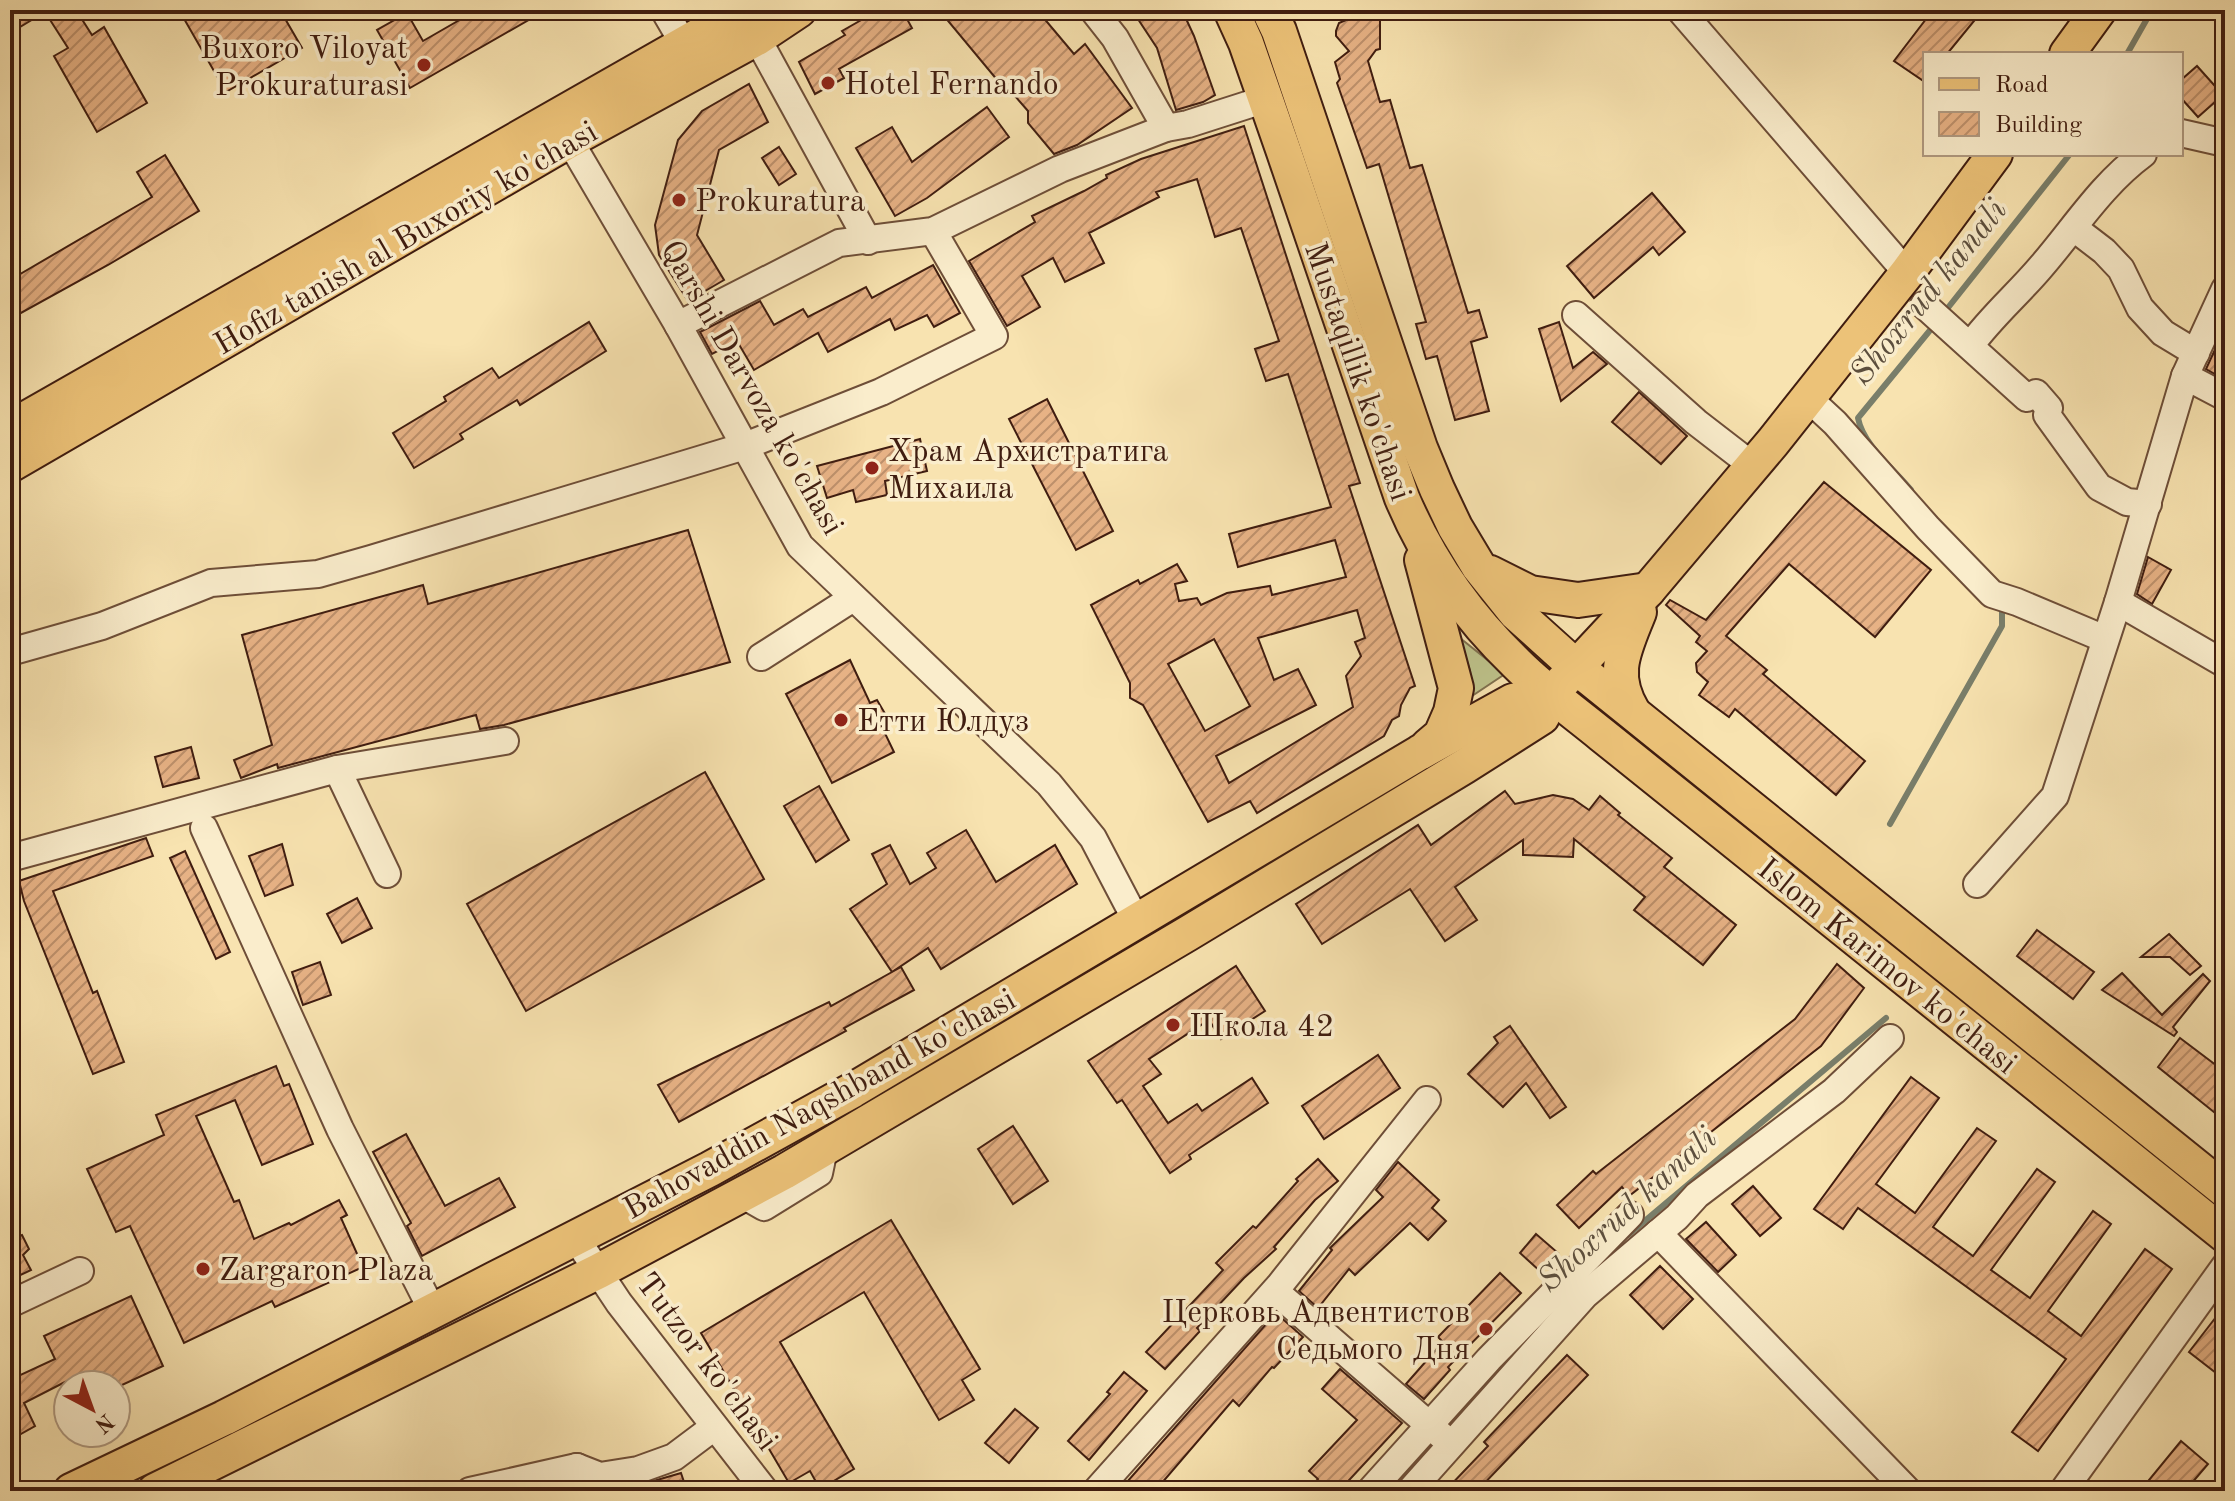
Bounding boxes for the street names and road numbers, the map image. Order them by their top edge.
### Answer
street label: Hofiz tanish al Buxoriy ko'chasi [210,117,603,362]
street label: Qarshi Darvoza ko'chasi [653,236,848,541]
street label: Mustaqillik ko'chasi [1297,239,1415,505]
street label: Islom Karimov ko'chasi [1751,853,2022,1081]
street label: Bahovaddin Naqshband ko'chasi [619,984,1022,1227]
street label: Tutzor ko'chasi [629,1268,782,1458]

